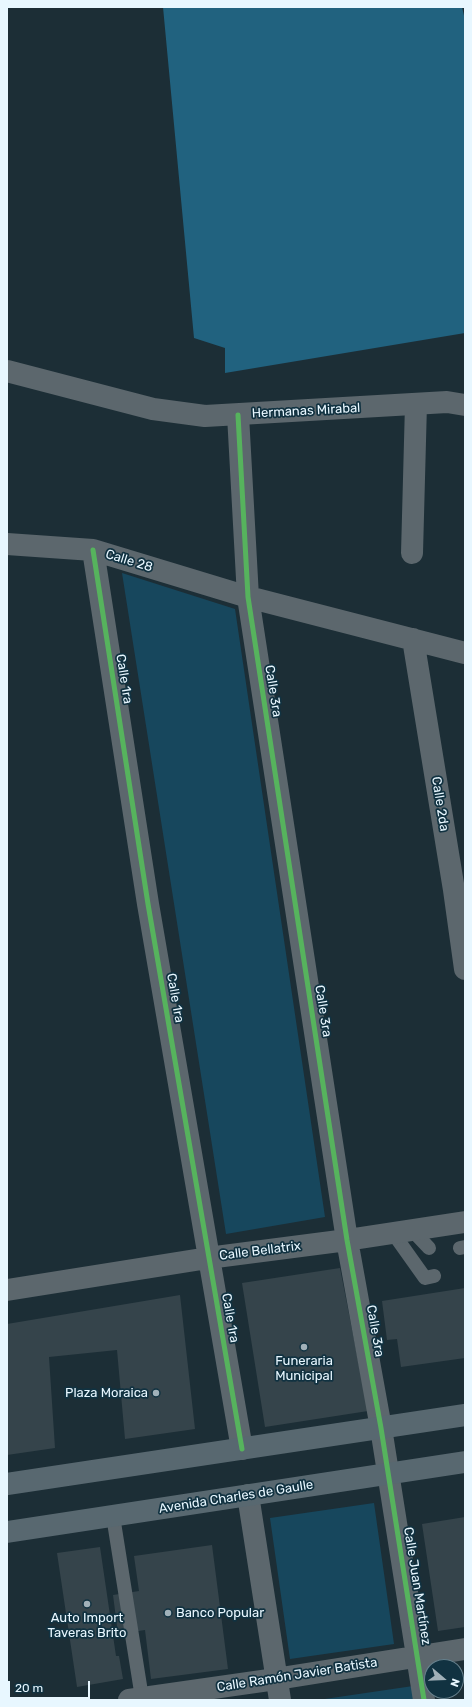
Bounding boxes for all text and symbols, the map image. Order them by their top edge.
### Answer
street label: Hermanas Mirabal [251,400,361,422]
street label: Calle 28 [104,546,154,576]
street label: Calle 1ra [112,653,136,705]
street label: Calle 3ra [261,664,285,718]
street label: Calle 2da [428,776,452,832]
street label: Calle 1ra [163,972,187,1024]
street label: Calle 3ra [311,984,335,1038]
street label: Calle Bellatrix [218,1238,302,1264]
street label: Calle 1ra [218,1292,242,1344]
street label: Calle 3ra [363,1304,387,1358]
marker: Funeraria Municipal [299,1342,309,1352]
place label: Funeraria Municipal [275,1353,333,1384]
place label: Plaza Moraica [65,1385,148,1401]
marker: Plaza Moraica [151,1388,161,1398]
street label: Avenida Charles de Gaulle [158,1477,314,1517]
street label: Calle Juan Martínez [400,1526,434,1646]
marker: Auto Import Taveras Brito [82,1599,92,1609]
place label: Banco Popular [176,1605,264,1621]
marker: Banco Popular [163,1608,173,1618]
place label: Auto Import Taveras Brito [48,1610,126,1641]
street label: Calle Ramón Javier Batista [216,1655,378,1695]
north arrow [424,1659,464,1699]
scale bar [10,1673,92,1699]
text: N [447,1677,462,1689]
text: 20 m [15,1681,43,1695]

